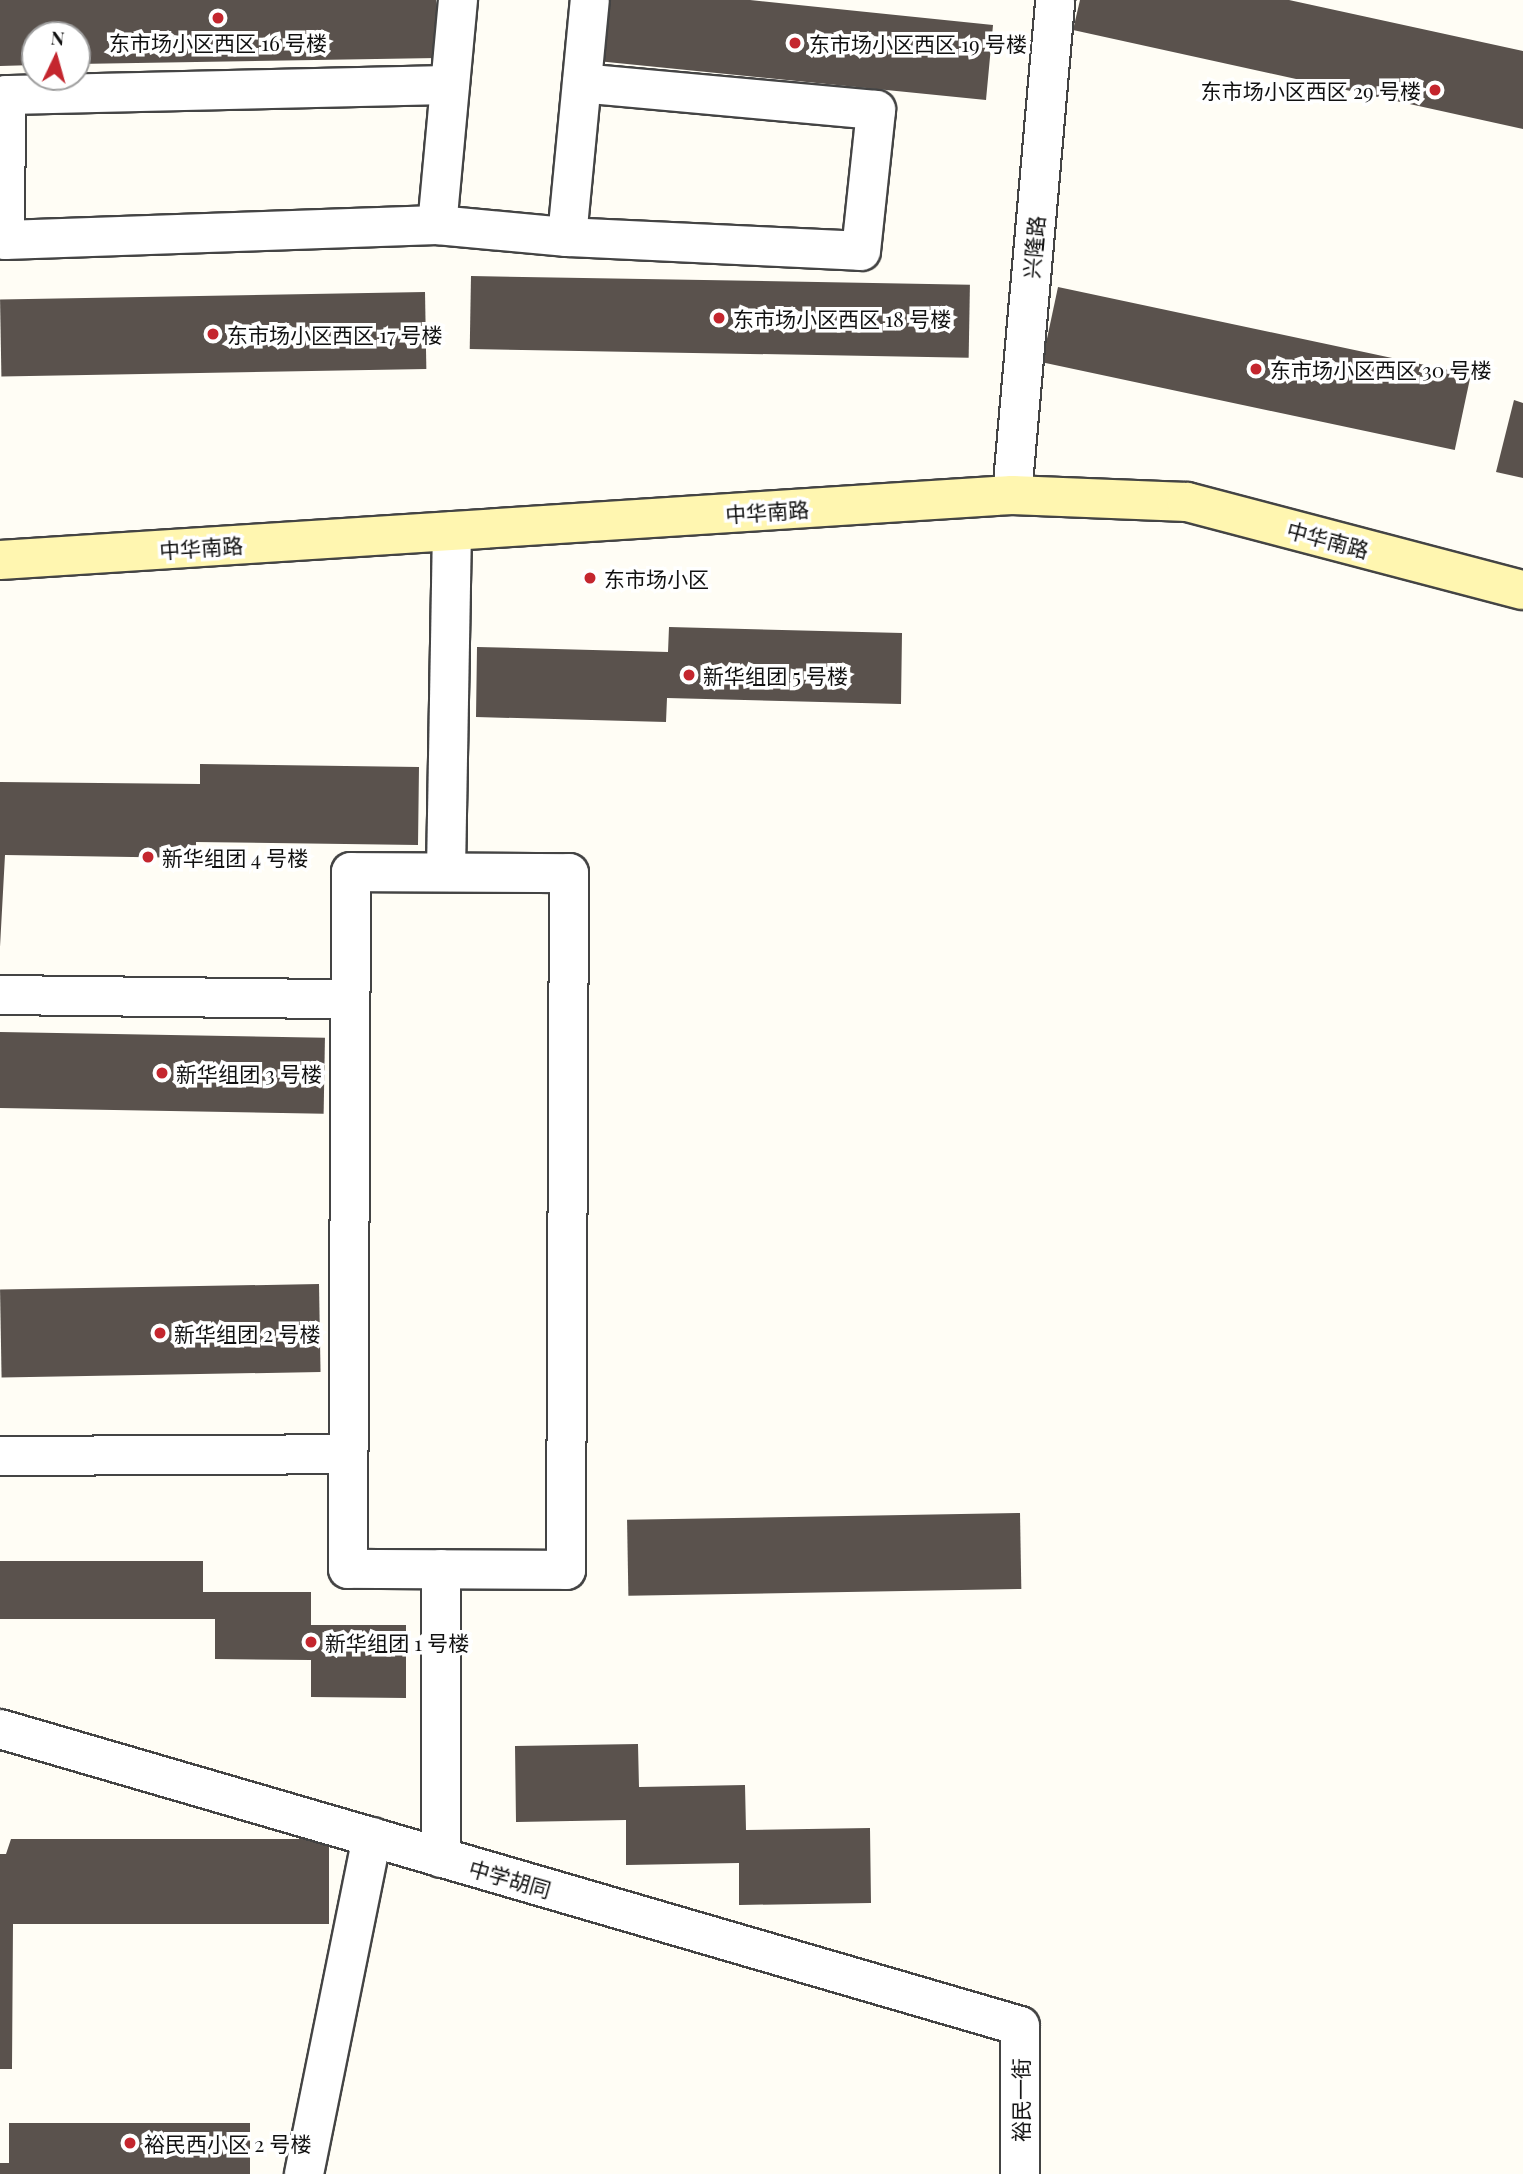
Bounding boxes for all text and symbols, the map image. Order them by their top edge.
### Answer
marker: 东市场小区西区 16 号楼 [210,10,226,26]
north arrow [21,21,91,91]
text: N [50,24,66,51]
place label: 东市场小区西区 16 号楼 [109,29,327,55]
place label: 东市场小区西区 19 号楼 [809,30,1027,56]
marker: 东市场小区西区 19 号楼 [787,35,803,51]
place label: 东市场小区西区 29 号楼 [1201,77,1421,103]
marker: 东市场小区西区 29 号楼 [1427,82,1443,98]
street label: 兴隆路 [1018,215,1048,279]
place label: 东市场小区西区 18 号楼 [733,305,951,331]
marker: 东市场小区西区 18 号楼 [711,310,727,326]
place label: 东市场小区西区 17 号楼 [227,321,443,347]
marker: 东市场小区西区 17 号楼 [205,326,221,342]
place label: 东市场小区西区 30 号楼 [1270,356,1492,382]
marker: 东市场小区西区 30 号楼 [1248,361,1264,377]
street label: 中华南路 [724,496,810,526]
street label: 中华南路 [1284,516,1372,562]
street label: 中华南路 [158,532,244,562]
place label: 东市场小区 [604,565,709,591]
marker: 东市场小区 [582,570,598,586]
place label: 新华组团 5 号楼 [703,662,848,688]
marker: 新华组团 5 号楼 [681,667,697,683]
place label: 新华组团 4 号楼 [162,844,309,870]
marker: 新华组团 4 号楼 [140,849,156,865]
place label: 新华组团 3 号楼 [176,1060,322,1086]
marker: 新华组团 3 号楼 [154,1065,170,1081]
place label: 新华组团 2 号楼 [174,1320,321,1346]
marker: 新华组团 2 号楼 [152,1325,168,1341]
place label: 新华组团 1 号楼 [325,1629,469,1655]
marker: 新华组团 1 号楼 [303,1634,319,1650]
street label: 中学胡同 [466,1854,554,1902]
street label: 裕民一街 [1007,2058,1033,2142]
place label: 裕民西小区 2 号楼 [144,2130,312,2156]
marker: 裕民西小区 2 号楼 [122,2135,138,2151]

